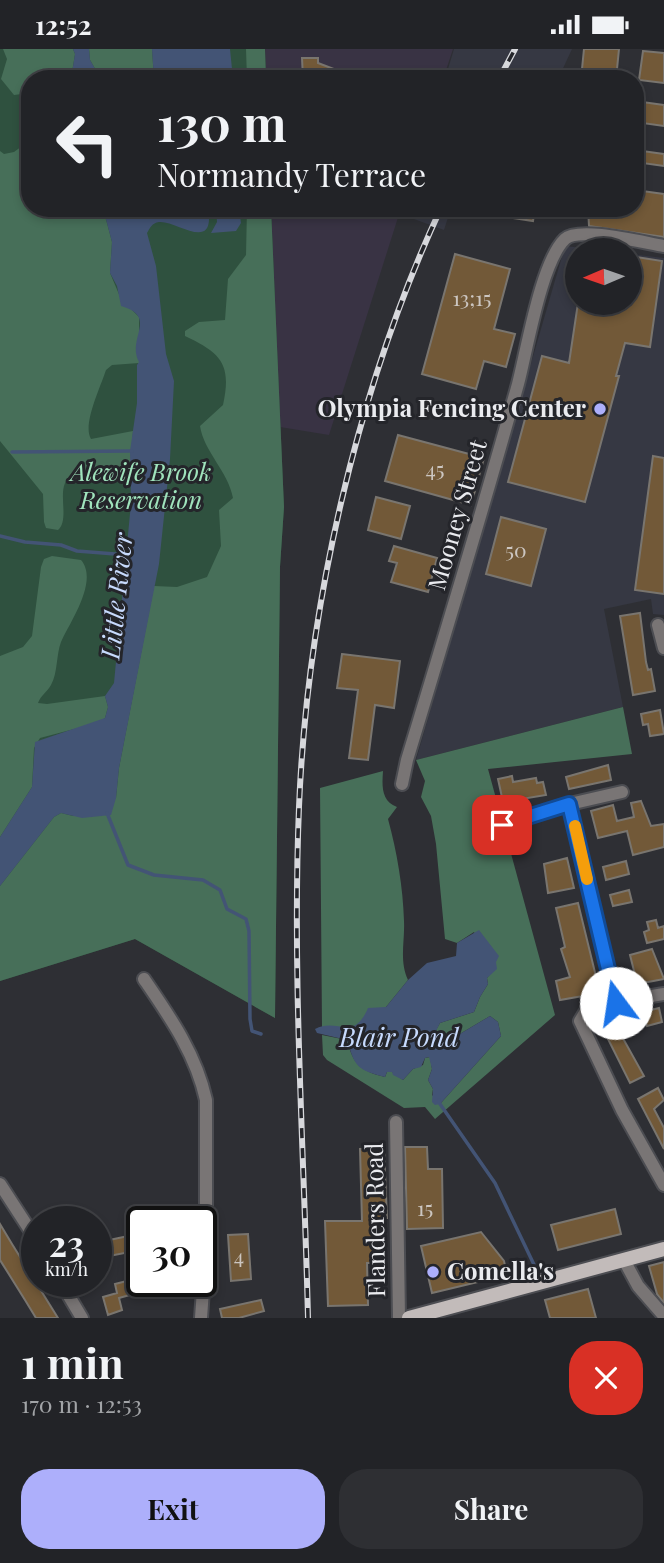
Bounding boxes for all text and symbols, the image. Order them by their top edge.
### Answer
text: 12:52 [35,7,92,42]
text: 130 m [157,89,287,154]
icon: left [42,98,133,189]
text: Normandy Terrace [157,152,426,195]
north arrow [565,238,642,315]
map controls [565,238,642,315]
house number: 13;15 [452,283,492,311]
place label: Olympia Fencing Center [317,391,587,423]
marker: Olympia Fencing Center [592,401,608,417]
street label: Mooney Street [419,435,493,593]
house number: 45 [425,454,445,482]
park label: Alewife Brook Reservation [68,455,211,515]
water label: Little River [91,530,140,662]
house number: 50 [505,535,527,563]
pin [472,795,532,855]
icon: arrive [483,806,521,844]
position arrow [579,966,653,1040]
water label: Blair Pond [338,1019,460,1054]
street label: Flanders Road [357,1142,391,1298]
house number: 15 [417,1193,433,1221]
speed limit sign: 30 [126,1206,217,1297]
text: 23 [49,1219,84,1266]
house number: 4 [234,1241,244,1269]
place label: Comella's [447,1254,554,1286]
text: km/h [45,1257,88,1281]
marker: Comella's [425,1264,441,1280]
text: 1 min [21,1334,124,1390]
button: close [569,1341,643,1415]
text: 170 m · 12:53 [21,1388,142,1419]
button: Exit [21,1469,325,1549]
button: Share [339,1469,643,1549]

